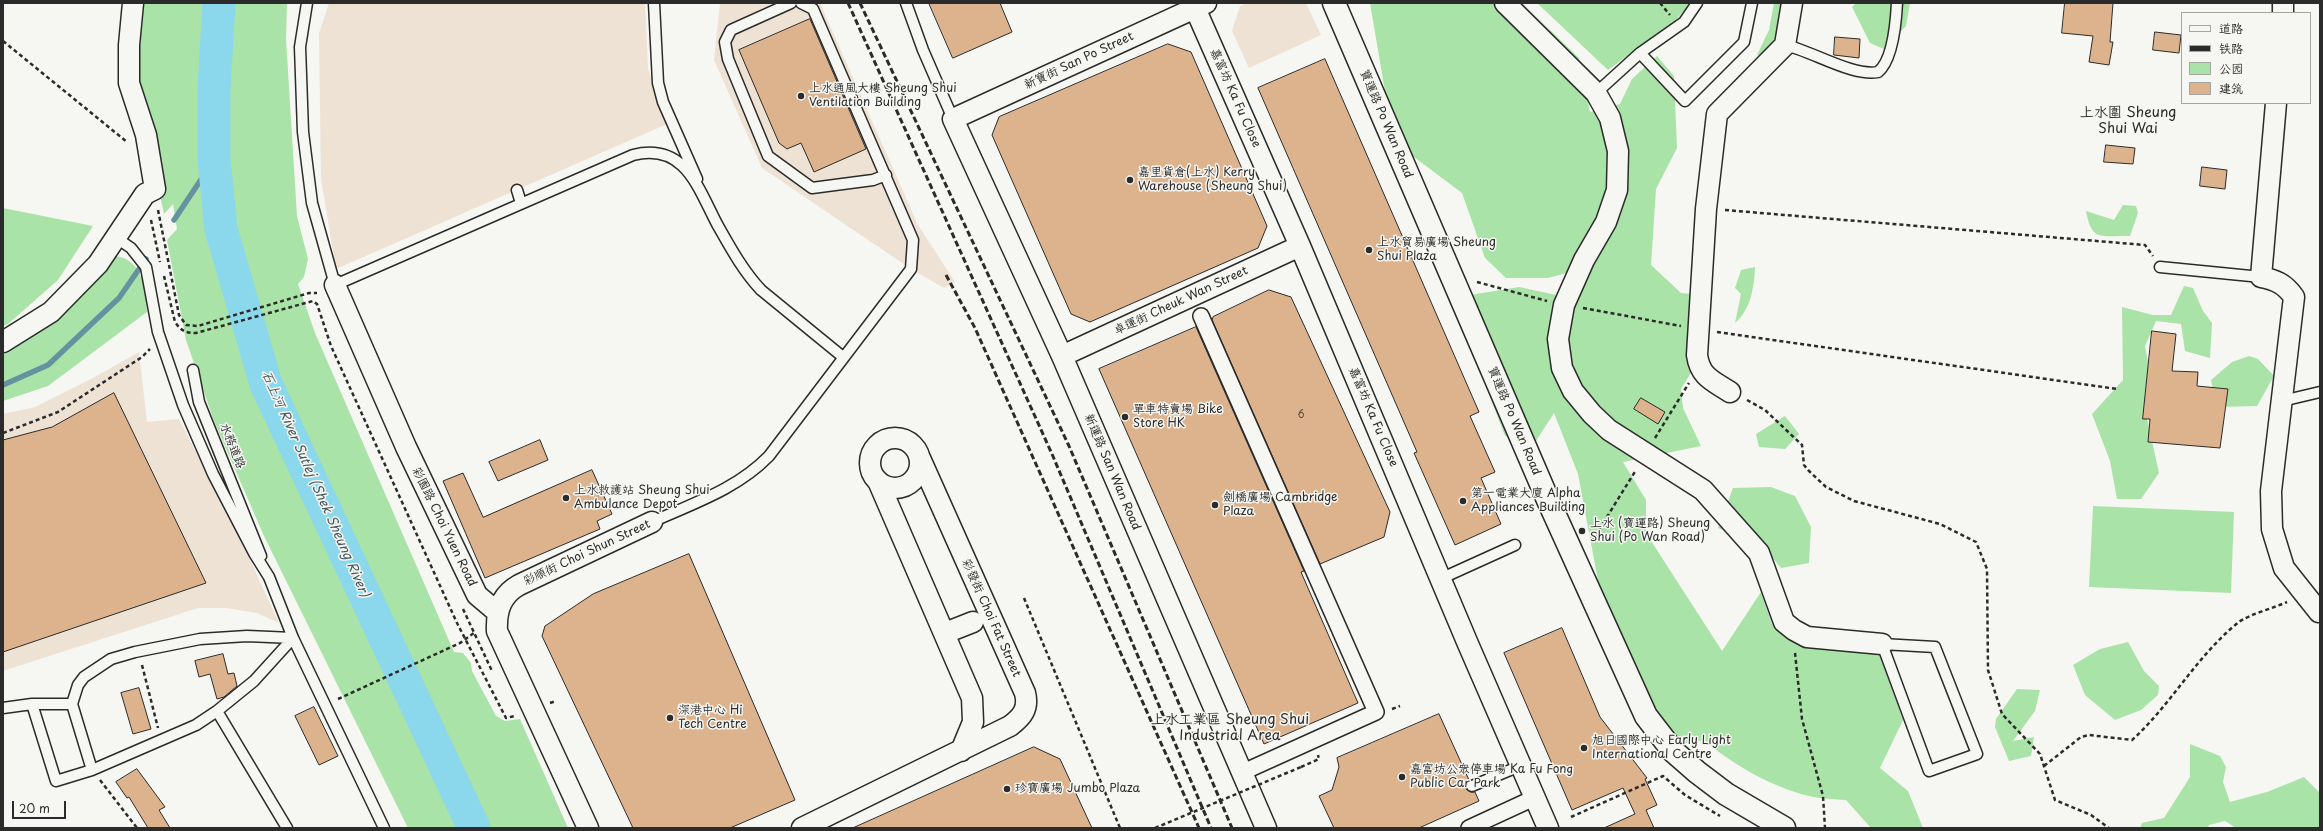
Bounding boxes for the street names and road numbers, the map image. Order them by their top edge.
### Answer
street label: 新寶街 San Po Street [1022,29,1136,93]
street label: 嘉富坊 Ka Fu Close [1207,46,1263,150]
street label: 寶運路 Po Wan Road [1357,67,1415,181]
street label: 卓運街 Cheuk Wan Street [1112,264,1250,338]
street label: 寶運路 Po Wan Road [1485,364,1543,478]
street label: 嘉富坊 Ka Fu Close [1345,365,1401,469]
street label: 新運路 San Wan Road [1081,412,1143,532]
street label: 水務道路 [216,421,248,471]
street label: 彩園路 Choi Yuen Road [409,465,479,589]
street label: 彩順街 Choi Shun Street [521,517,653,589]
street label: 彩發街 Choi Fat Street [958,557,1024,679]

